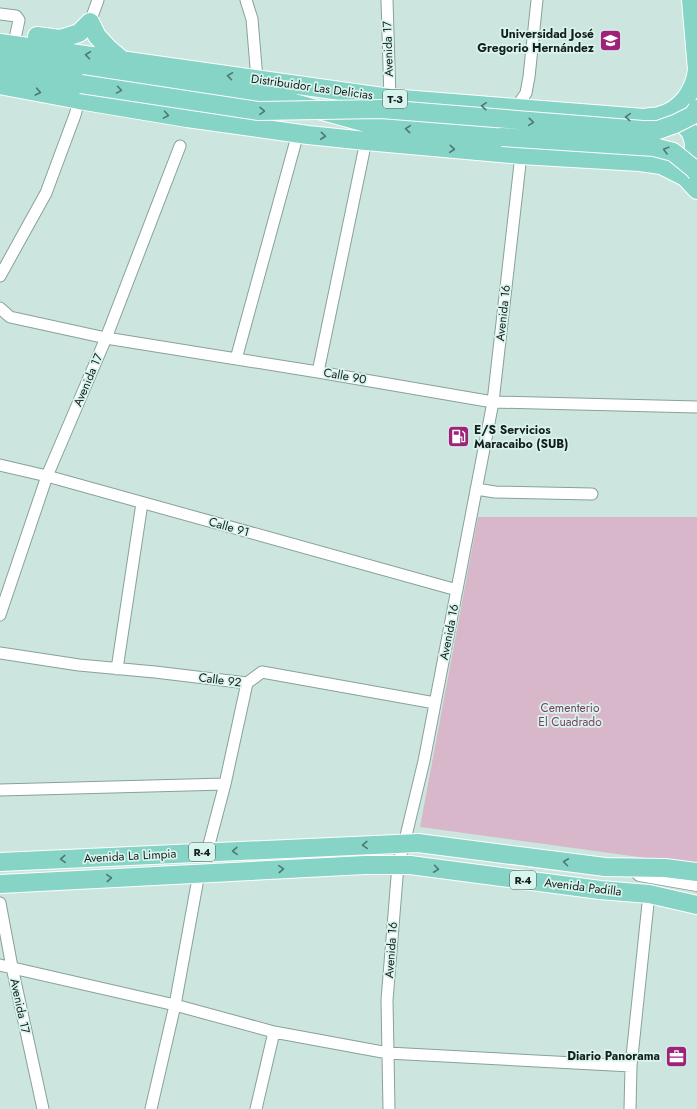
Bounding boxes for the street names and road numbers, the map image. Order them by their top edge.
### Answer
street label: Avenida 17 [378,20,398,77]
street label: Distribuidor Las Delicias [250,70,374,104]
road number: T-3 [383,90,407,108]
street label: Avenida 16 [491,284,515,342]
street label: Avenida 17 [69,350,107,409]
street label: Calle 90 [322,363,368,389]
street label: Calle 91 [207,513,251,541]
street label: Avenida 16 [435,602,463,661]
street label: Calle 92 [198,668,243,692]
road number: R-4 [189,843,215,861]
street label: Avenida La Limpia [83,845,177,867]
road number: R-4 [510,871,536,889]
street label: Avenida Padilla [543,873,623,901]
street label: Avenida 16 [380,921,402,979]
street label: Avenida 17 [5,977,35,1036]

